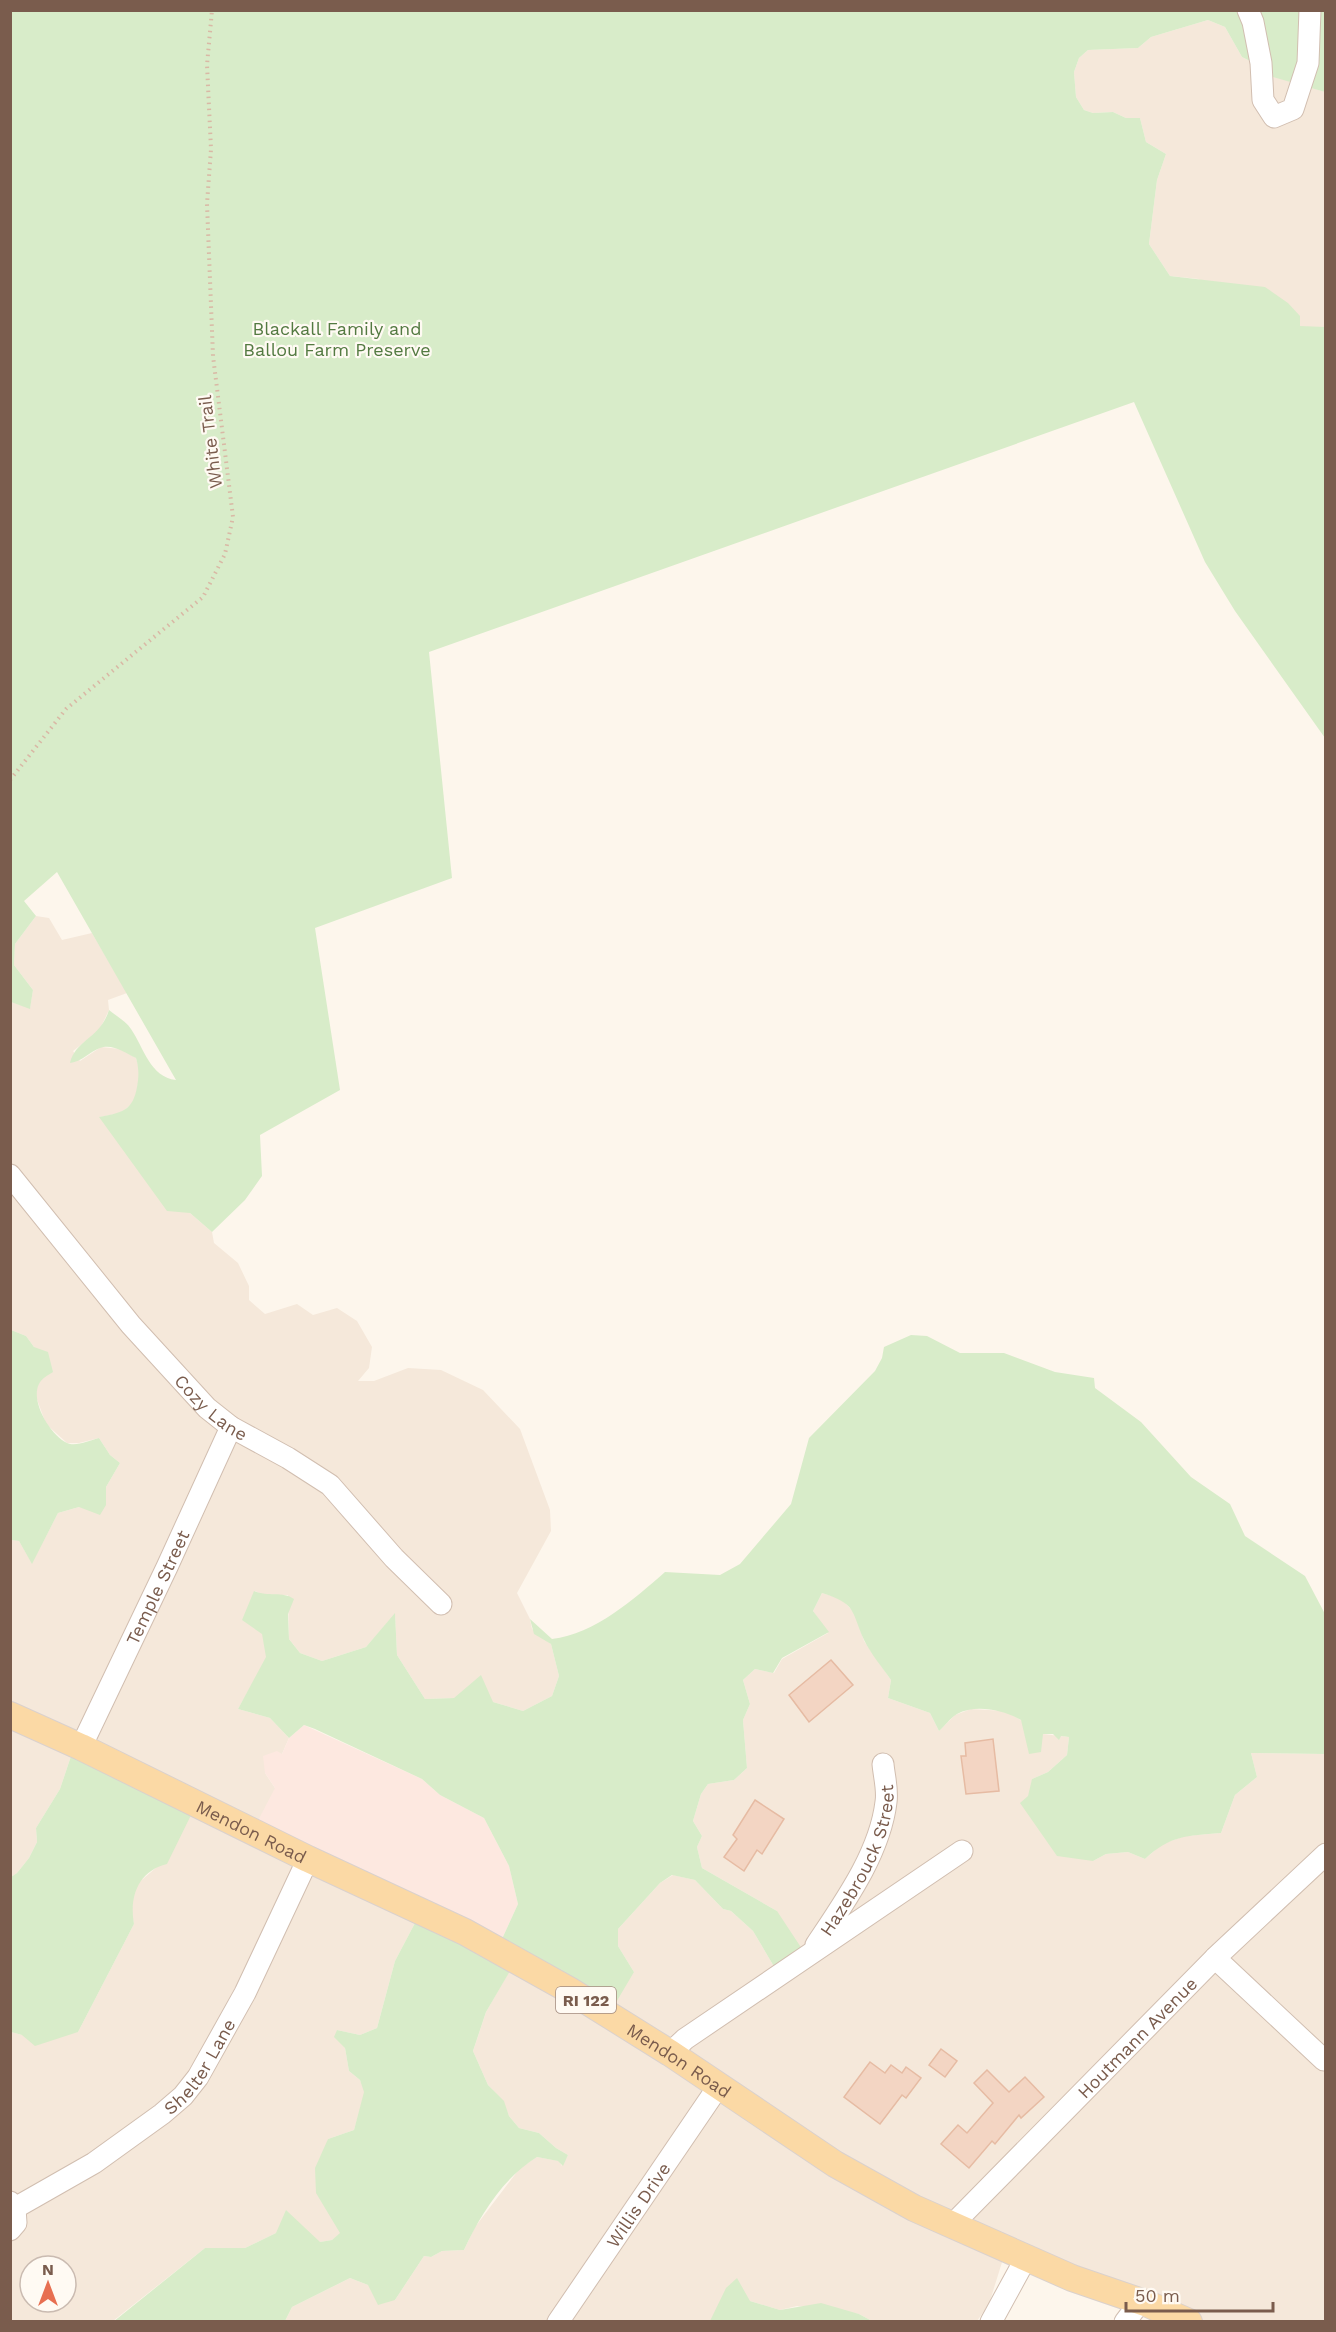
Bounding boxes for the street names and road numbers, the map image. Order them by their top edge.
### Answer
street label: White Trail [194,394,226,490]
street label: Cozy Lane [171,1370,251,1444]
street label: Temple Street [121,1526,193,1648]
street label: Hazebrouck Street [815,1784,897,1939]
street label: Mendon Road [193,1795,310,1867]
street label: Houtmann Avenue [1073,1972,1201,2102]
road number: RI 122 [556,1987,616,2013]
street label: Shelter Lane [159,2015,239,2118]
street label: Mendon Road [623,2019,735,2102]
street label: Willis Drive [602,2158,674,2251]

